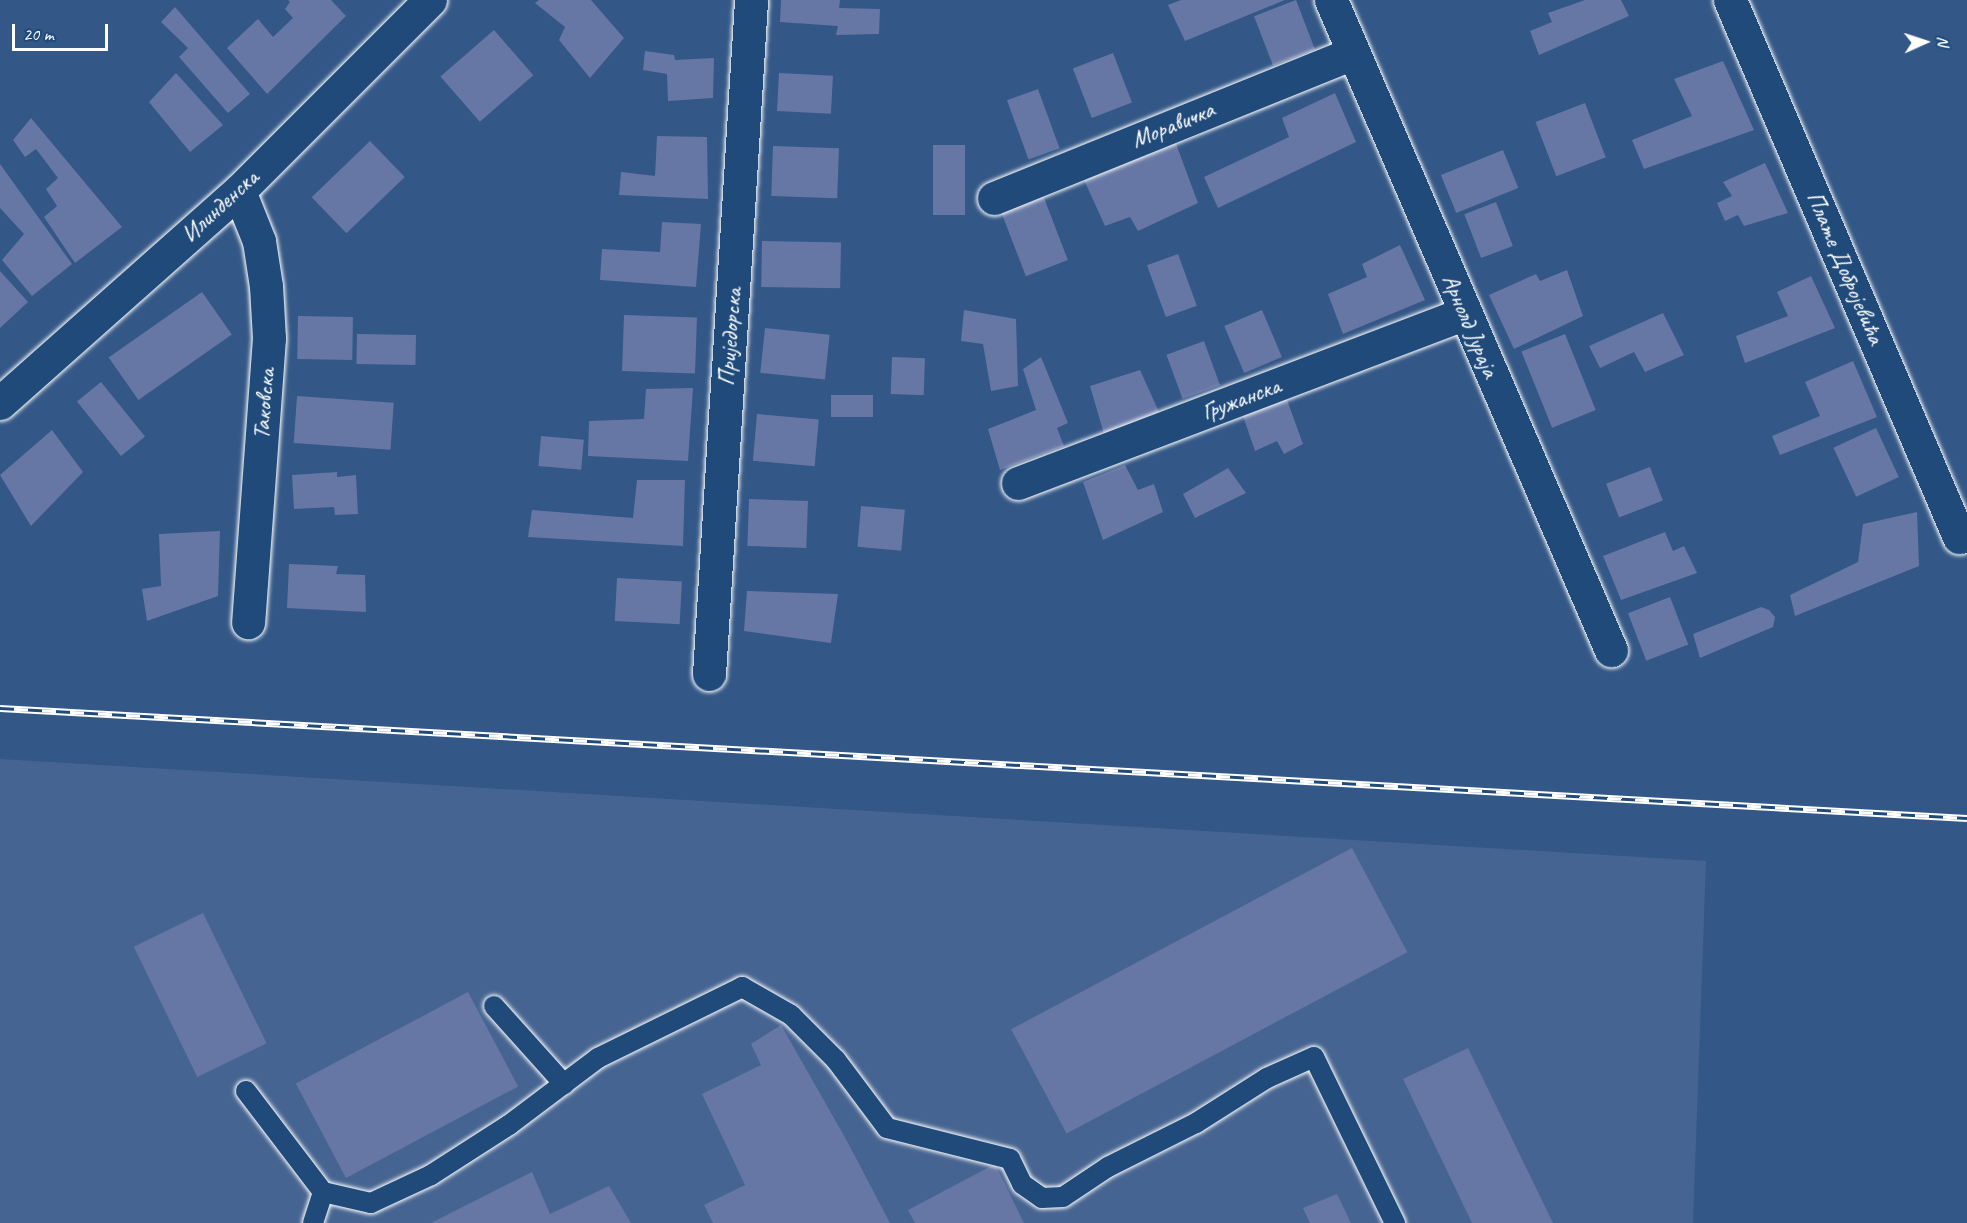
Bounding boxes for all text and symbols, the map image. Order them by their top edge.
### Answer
scale bar [15,12,111,50]
north arrow [1895,12,1955,72]
text: 20 m [23,23,54,45]
text: N [1933,36,1953,47]
street label: Моравичка [1127,95,1219,155]
street label: Илинденска [176,163,264,249]
street label: Плате Добројевића [1800,187,1890,349]
street label: Арнолд Јураја [1435,270,1505,382]
street label: Приједорска [712,287,748,387]
street label: Таковска [247,367,281,441]
street label: Гружанска [1198,371,1284,427]

